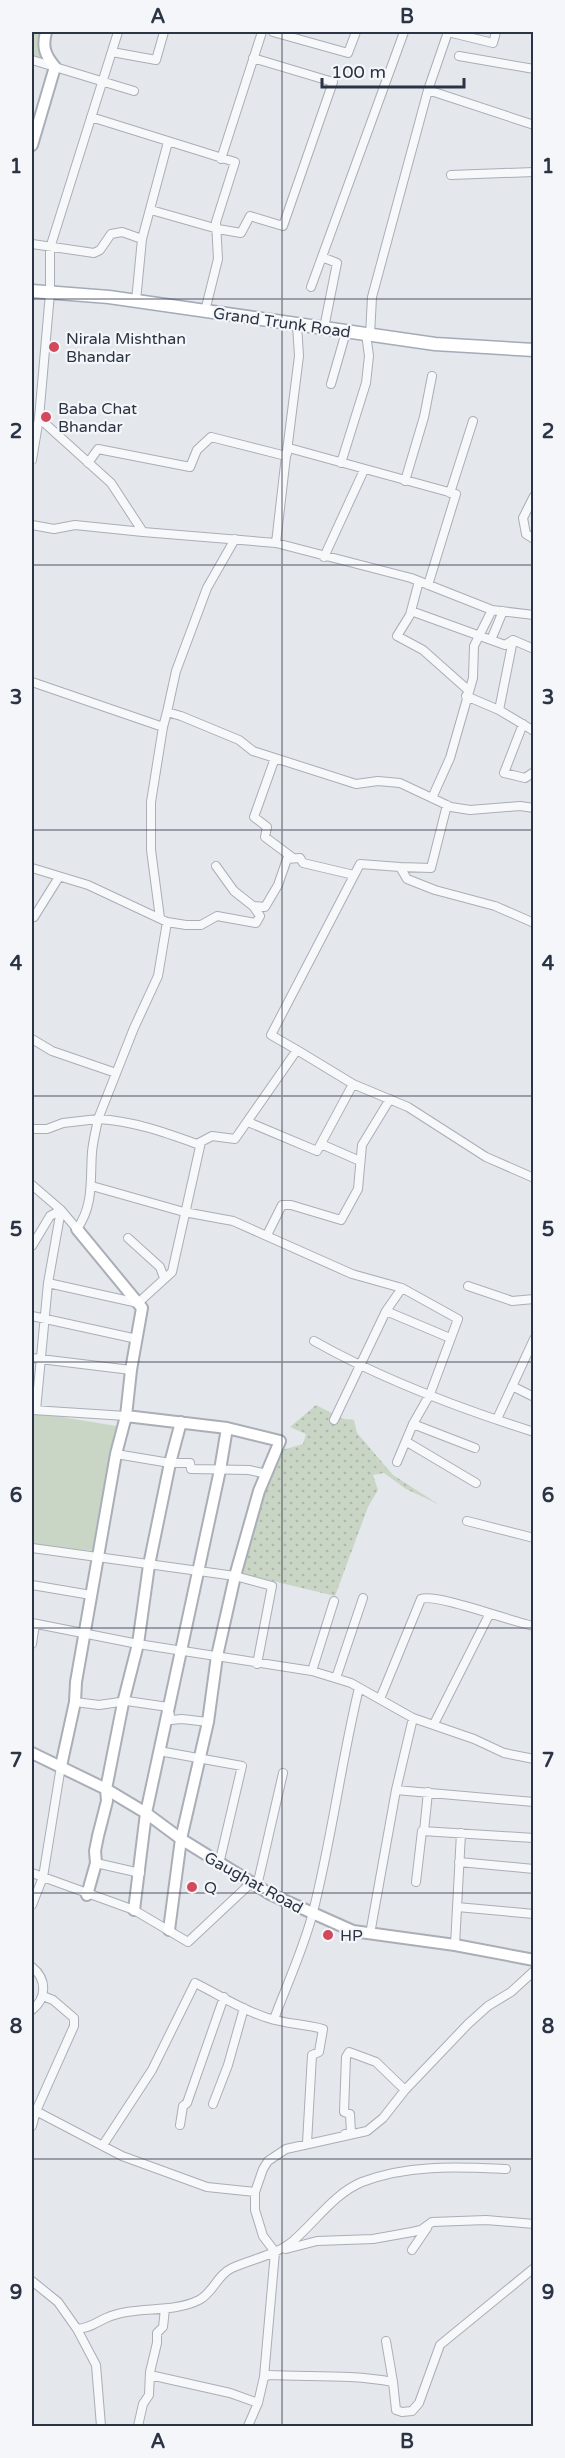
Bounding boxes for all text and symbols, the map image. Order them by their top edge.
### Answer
text: A [151,5,166,29]
text: B [400,5,414,29]
scale bar [322,51,464,89]
text: 100 m [331,61,386,83]
text: 1 [10,155,22,179]
text: 1 [542,155,554,179]
street label: Grand Trunk Road [212,303,352,343]
place label: Nirala Mishthan Bhandar [66,329,186,367]
marker: Nirala Mishthan Bhandar [47,340,61,354]
place label: Baba Chat Bhandar [58,399,137,437]
marker: Baba Chat Bhandar [39,410,53,424]
text: 2 [10,420,22,444]
text: 2 [542,420,554,444]
text: 3 [10,686,22,710]
text: 3 [542,686,554,710]
text: 4 [10,952,23,976]
text: 4 [542,952,555,976]
text: 5 [10,1218,22,1242]
text: 5 [542,1218,554,1242]
text: 6 [10,1484,22,1508]
text: 6 [542,1484,554,1508]
text: 7 [10,1749,22,1773]
text: 7 [542,1749,554,1773]
street label: Gaughat Road [201,1847,306,1918]
place label: Q [204,1878,217,1898]
marker: Q [185,1880,199,1894]
place label: HP [340,1926,363,1946]
marker: HP [321,1928,335,1942]
text: 8 [10,2015,22,2039]
text: 8 [542,2015,554,2039]
text: 9 [10,2281,22,2305]
text: 9 [542,2281,554,2305]
text: A [151,2430,166,2454]
text: B [400,2430,414,2454]

